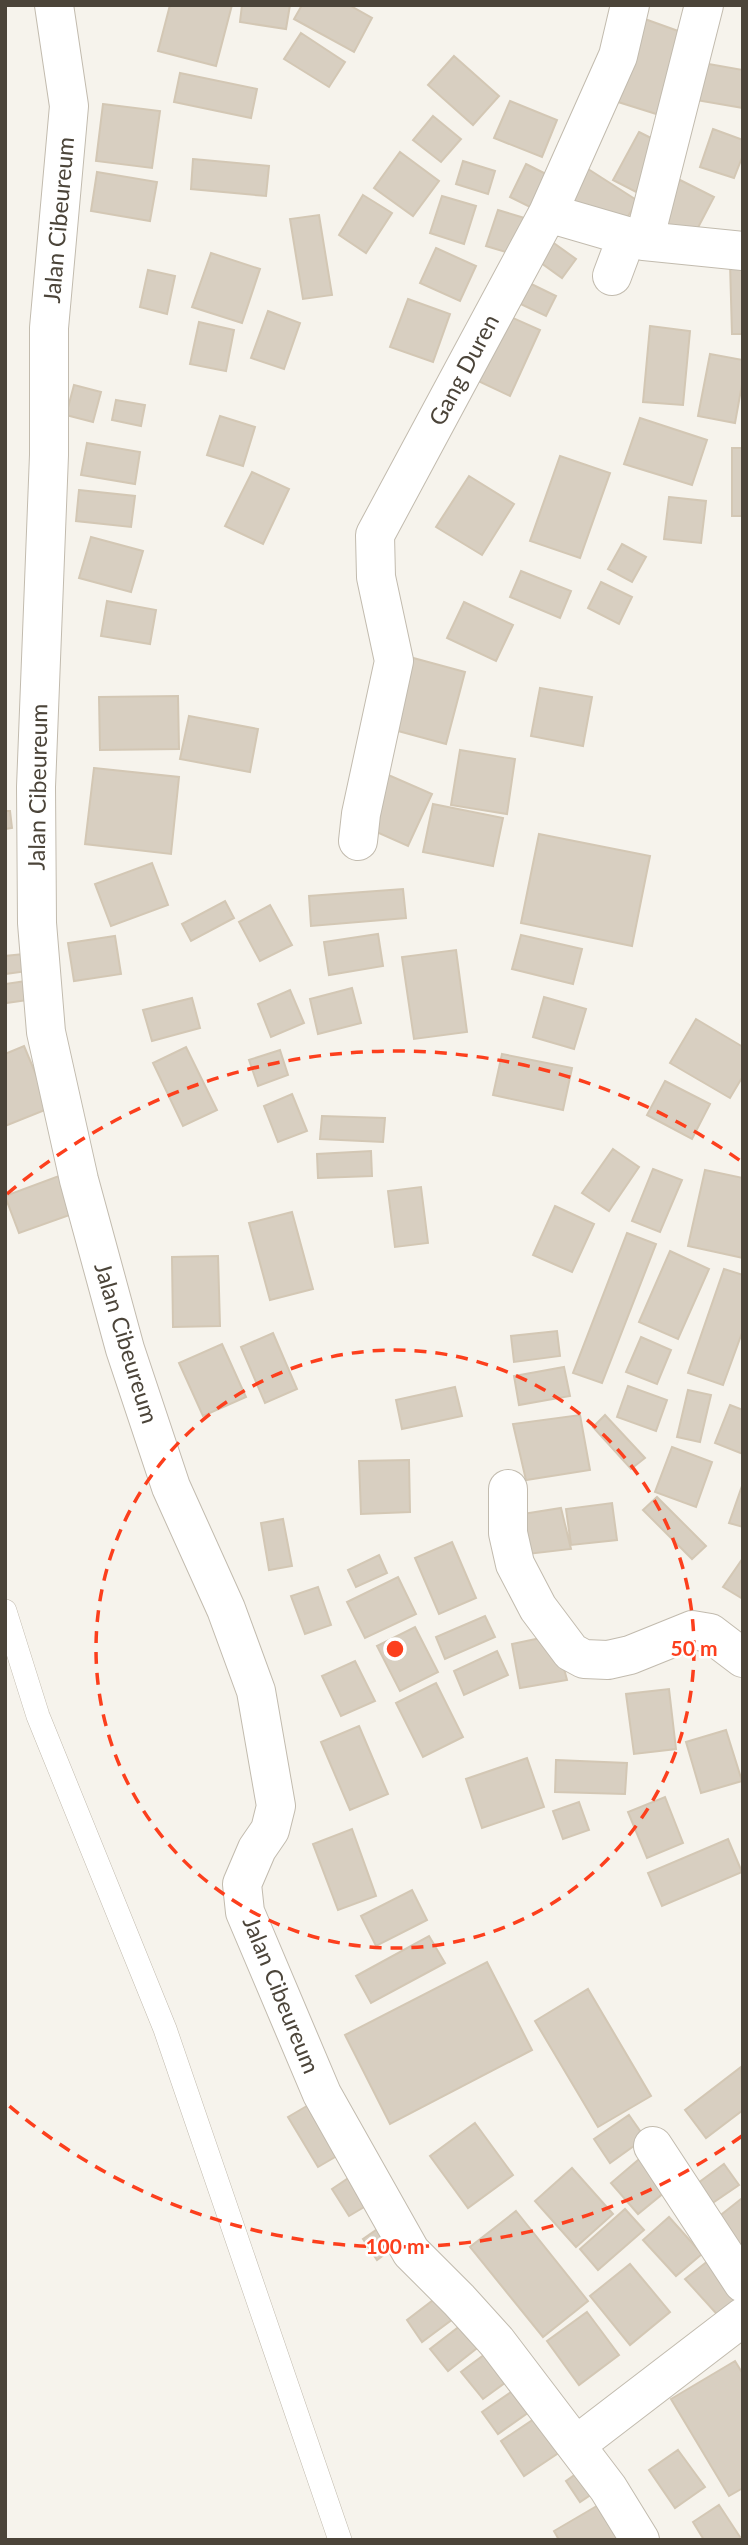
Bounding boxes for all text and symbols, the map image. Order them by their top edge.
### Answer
street label: Jalan Cibeureum [37,136,79,304]
street label: Gang Duren [422,309,504,430]
street label: Jalan Cibeureum [22,703,52,871]
street label: Jalan Cibeureum [89,1259,165,1427]
text: 50 m [670,1635,718,1660]
centre of rings [383,1637,407,1661]
street label: Jalan Cibeureum [238,1912,326,2077]
text: 100 m [365,2233,425,2258]

